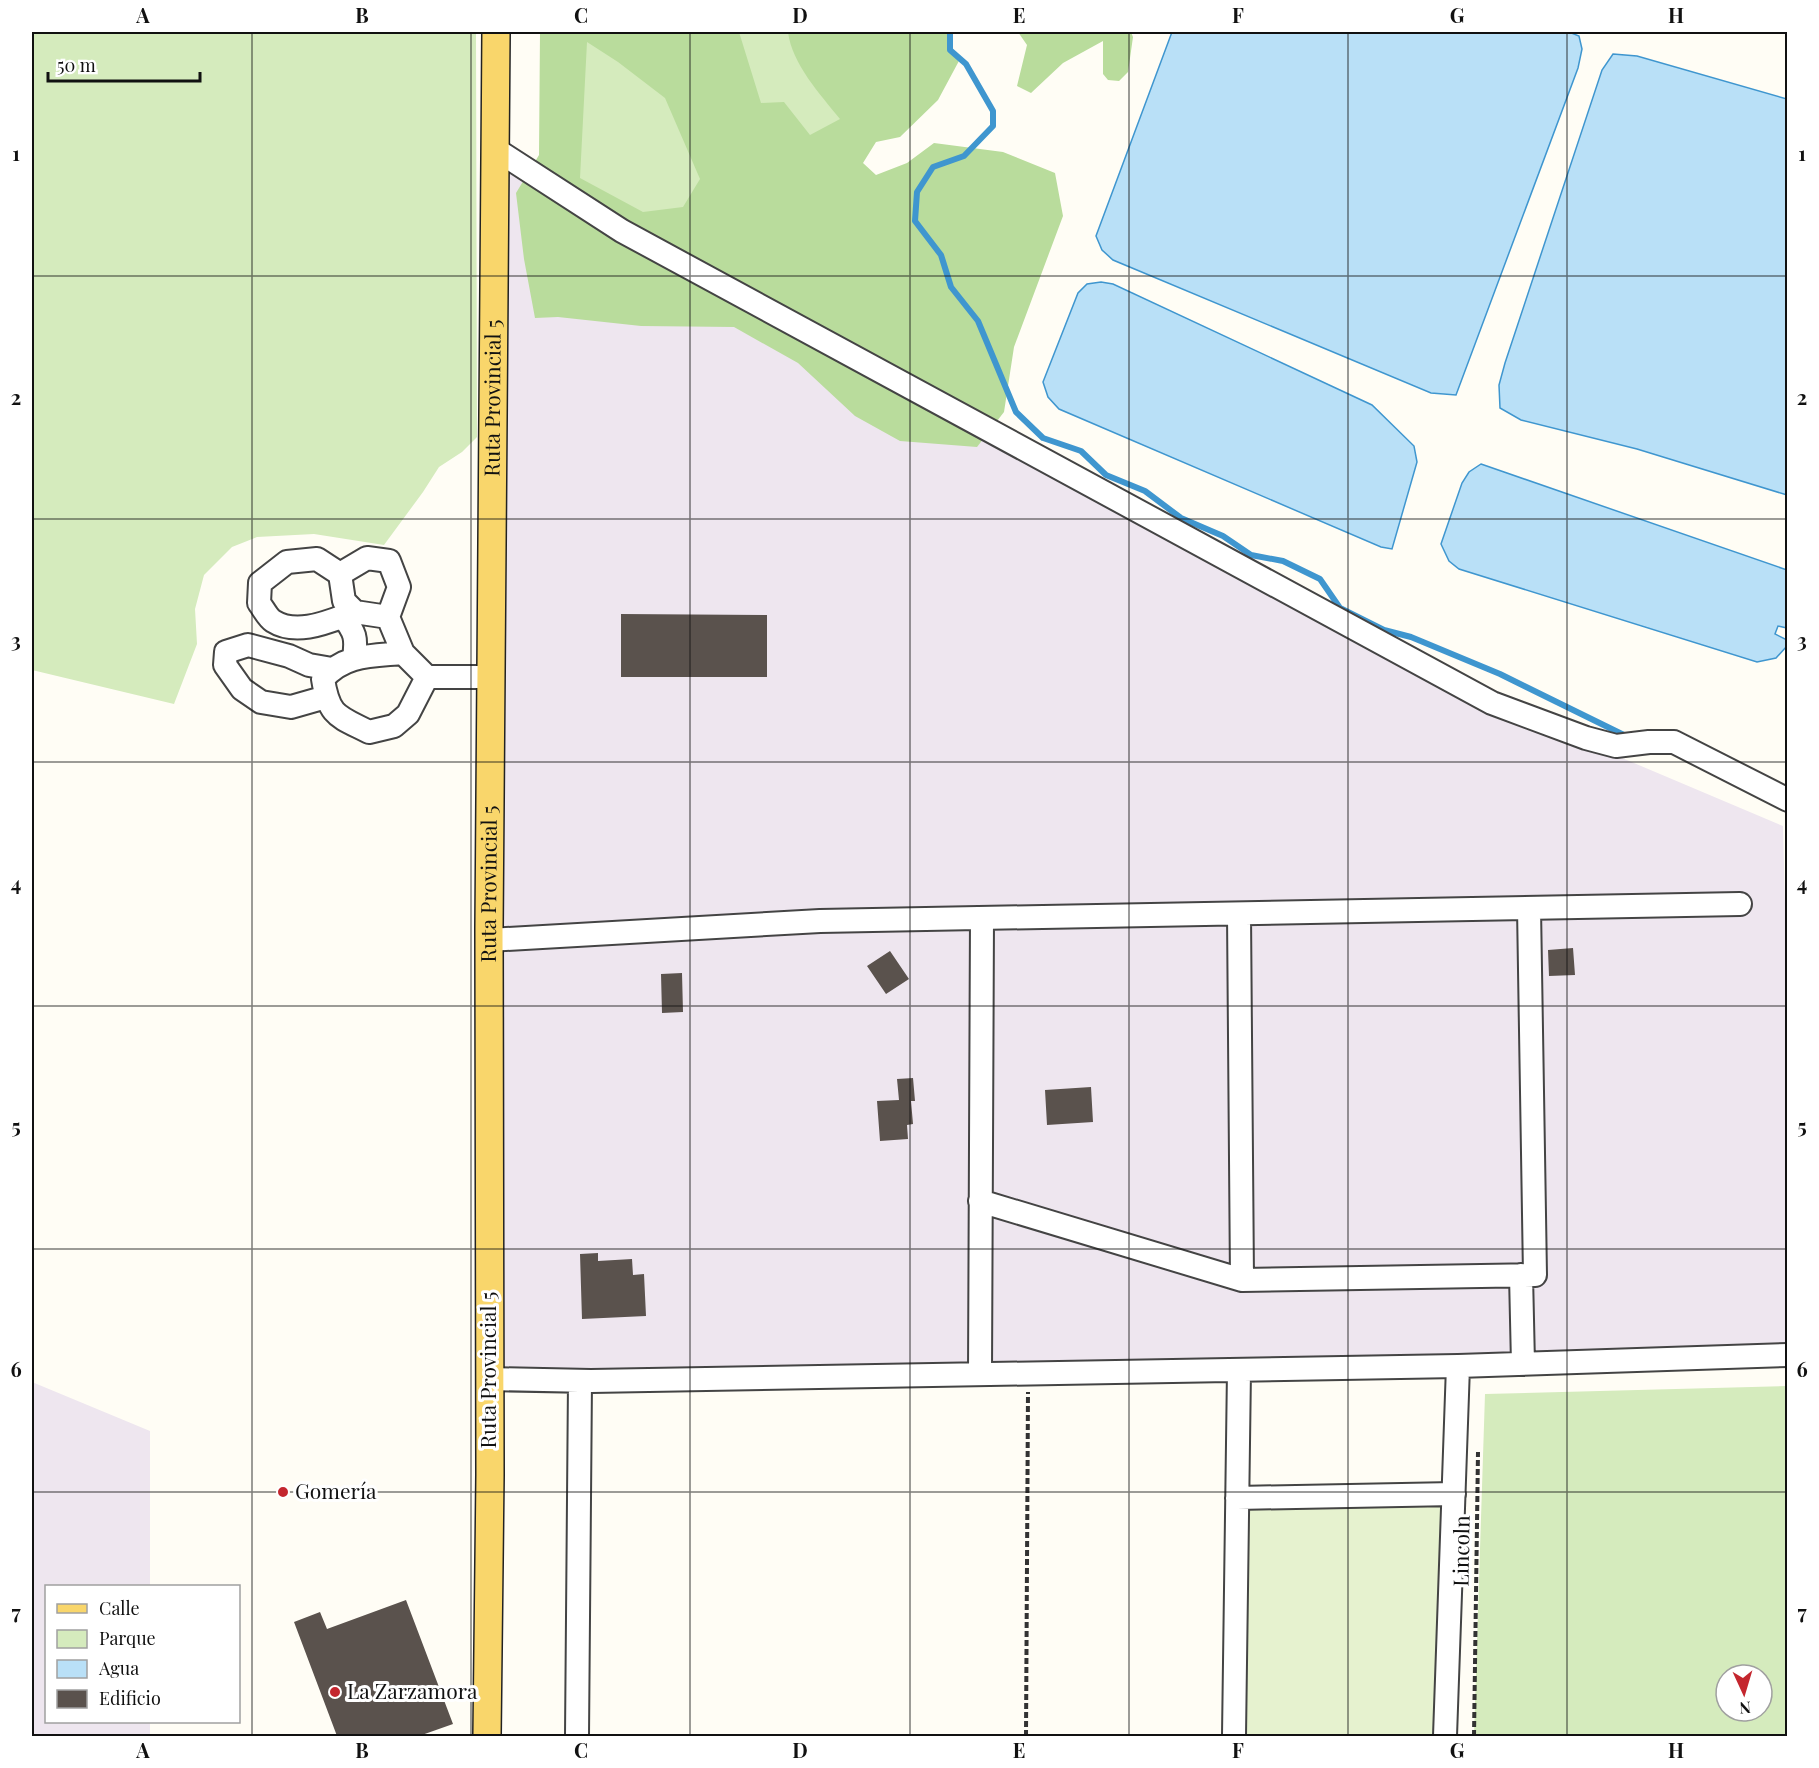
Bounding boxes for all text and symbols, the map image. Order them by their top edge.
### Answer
text: A [135,1,150,28]
text: B [355,1,369,28]
text: C [574,1,588,28]
text: D [792,1,808,28]
text: E [1013,1,1025,28]
text: F [1232,1,1244,28]
text: G [1450,1,1465,28]
text: H [1668,1,1684,28]
scale bar [48,45,200,83]
text: 50 m [57,53,96,77]
text: 1 [12,139,20,166]
text: 1 [1798,139,1806,166]
street label: Ruta Provincial 5 [477,319,506,477]
text: 2 [11,383,21,410]
text: 2 [1797,383,1807,410]
text: 3 [11,626,21,653]
text: 3 [1797,626,1807,653]
street label: Ruta Provincial 5 [473,805,502,963]
text: 4 [11,869,21,896]
text: 4 [1797,869,1807,896]
text: 5 [11,1112,21,1139]
text: 5 [1797,1112,1807,1139]
street label: Ruta Provincial 5 [473,1292,501,1448]
text: 6 [10,1355,22,1382]
text: 6 [1796,1355,1808,1382]
place label: Gomería [295,1476,377,1504]
marker: Gomería [276,1485,290,1499]
street label: Lincoln [1445,1515,1475,1587]
legend [45,1585,240,1723]
text: Calle [99,1596,140,1620]
text: 7 [11,1598,21,1625]
text: 7 [1797,1598,1807,1625]
text: Parque [99,1626,156,1650]
text: Agua [98,1656,139,1680]
north arrow [1714,1663,1774,1723]
place label: La Zarzamora [347,1676,478,1704]
marker: La Zarzamora [328,1685,342,1699]
text: Edificio [99,1686,161,1710]
text: N [1738,1698,1752,1719]
text: A [135,1736,150,1763]
text: B [355,1736,369,1763]
text: C [574,1736,588,1763]
text: D [792,1736,808,1763]
text: E [1013,1736,1025,1763]
text: F [1232,1736,1244,1763]
text: G [1450,1736,1465,1763]
text: H [1668,1736,1684,1763]

